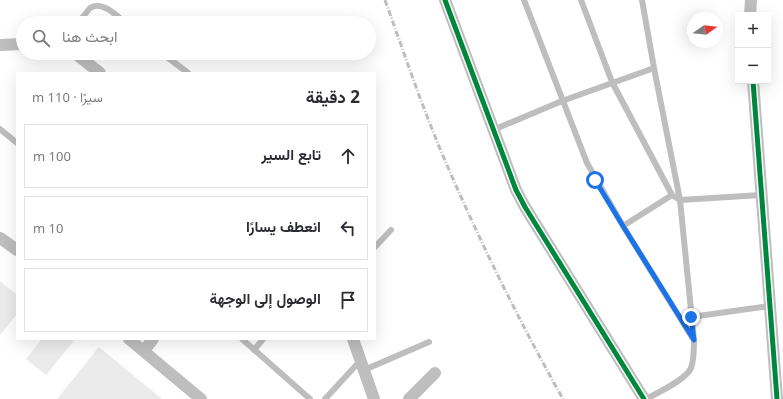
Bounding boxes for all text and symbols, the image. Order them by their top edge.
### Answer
north arrow [687,12,723,48]
map controls [735,12,771,84]
button: + [735,12,771,48]
search box [16,16,376,60]
text: ابحث هنا [62,26,117,46]
icon: search [30,27,52,49]
button: − [735,48,771,84]
text: 2 دقيقة [306,85,360,108]
text: سيرًا · 110 m [32,88,103,106]
text: تابع السير [261,144,321,164]
icon: ahead [337,145,359,167]
text: 100 m [33,147,71,165]
route start [586,171,604,189]
text: انعطف يسارًا [246,216,321,236]
icon: left [337,217,359,239]
text: 10 m [33,219,63,237]
text: الوصول إلى الوجهة [210,288,321,308]
icon: arrive [337,289,359,311]
route end [682,308,700,326]

